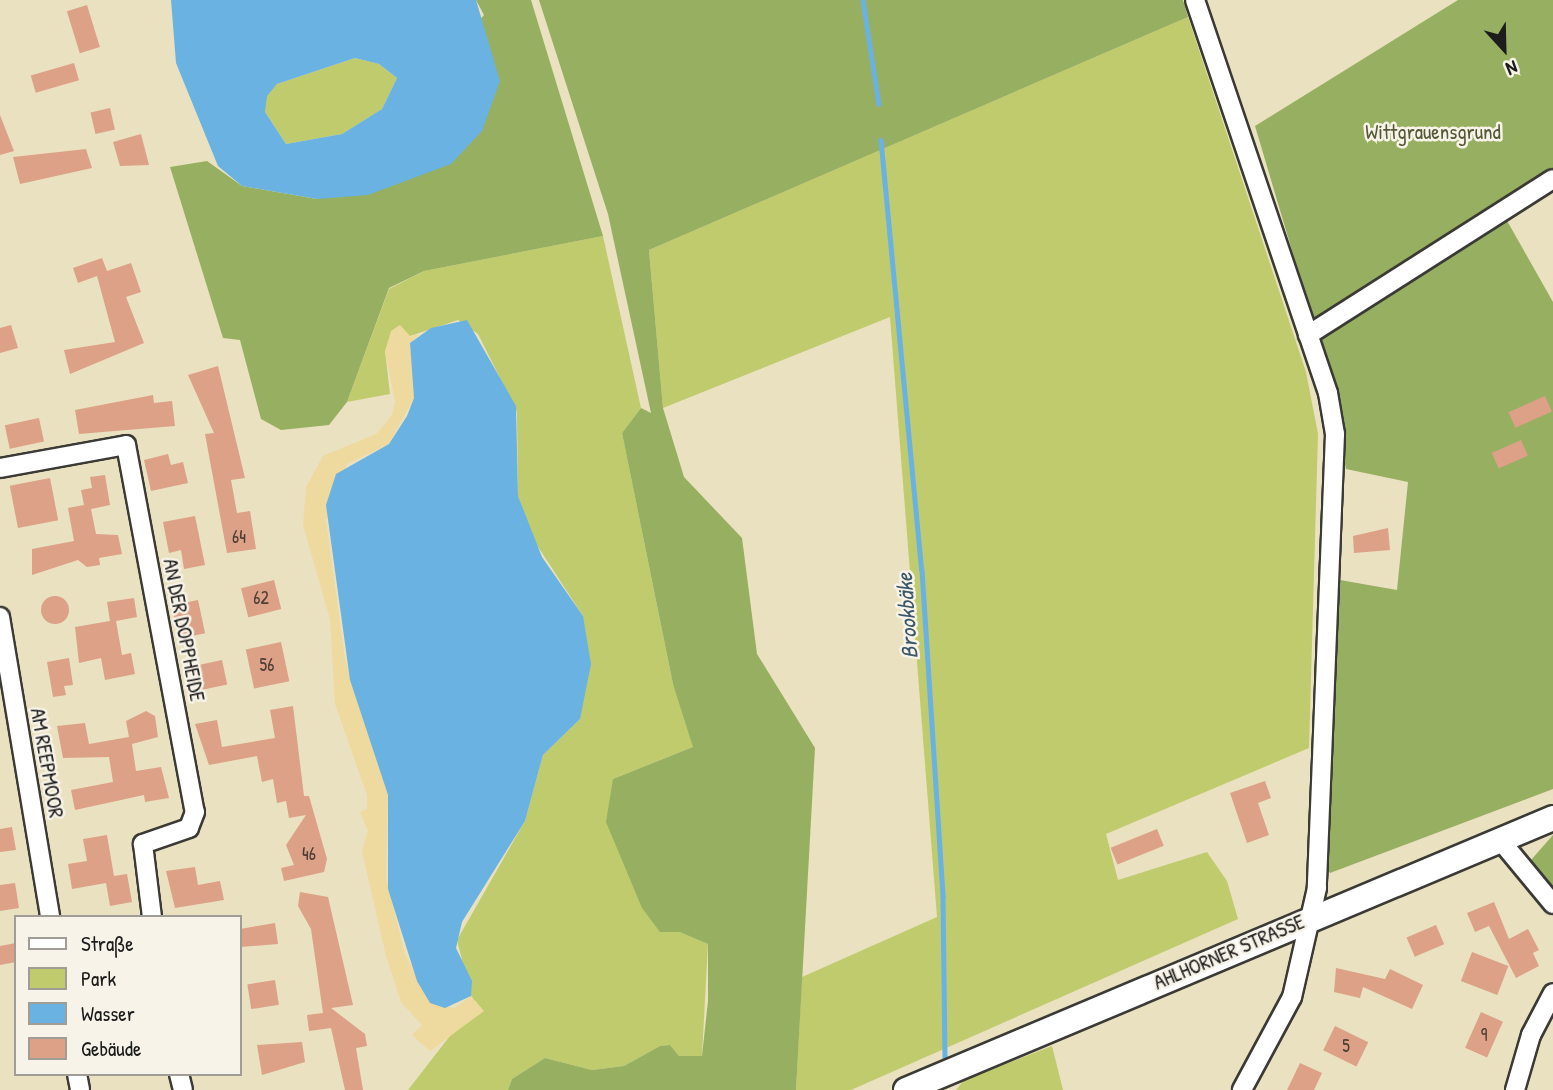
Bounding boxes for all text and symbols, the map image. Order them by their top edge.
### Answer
north arrow [1469,14,1539,84]
text: N [1502,55,1521,82]
park label: Wittgrauensgrund [1365,119,1501,145]
house number: 64 [232,526,246,548]
street label: AN DER DOPPHEIDE [158,556,210,704]
water label: Brookbäke [890,572,924,660]
house number: 62 [253,587,269,609]
house number: 56 [260,654,274,676]
street label: AM REEPMOOR [25,706,69,820]
house number: 46 [302,843,316,865]
street label: AHLHORNER STRASSE [1150,909,1308,995]
legend [14,915,242,1076]
text: Straße [81,929,134,958]
text: Park [81,964,116,993]
text: Wasser [81,999,135,1028]
house number: 9 [1481,1024,1487,1046]
text: Gebäude [81,1034,141,1063]
house number: 5 [1342,1035,1350,1057]

